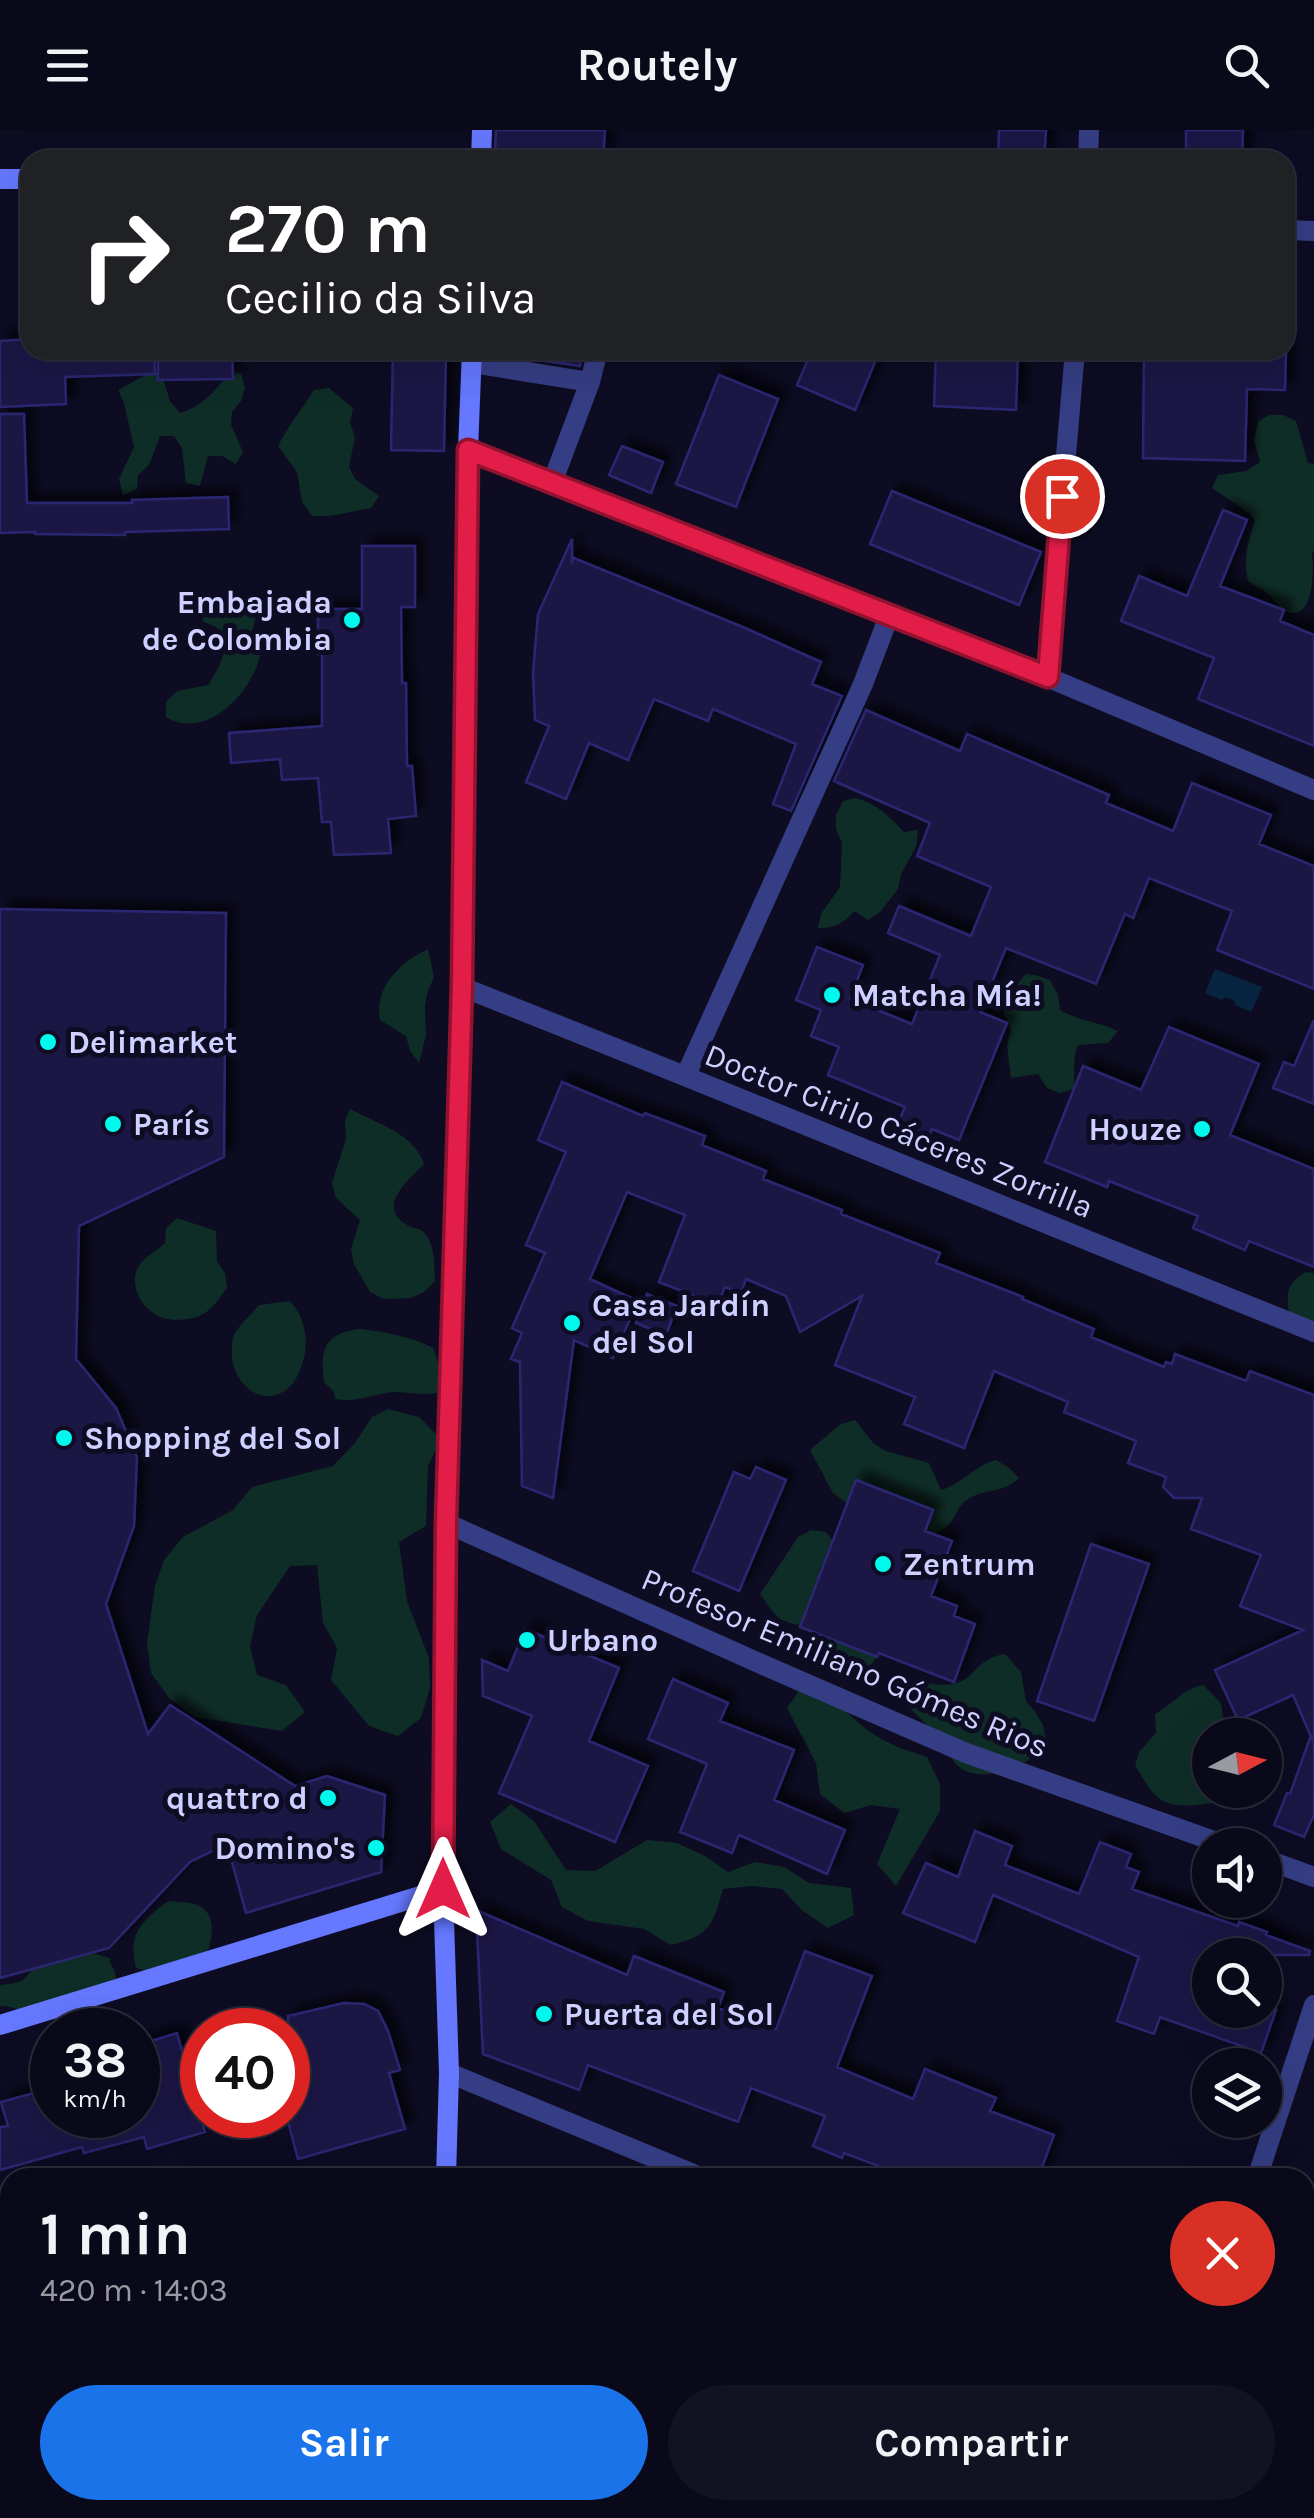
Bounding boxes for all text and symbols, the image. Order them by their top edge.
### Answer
icon: menu [40,38,95,93]
icon: search [1219,38,1274,93]
text: Routely [577,39,737,91]
text: 270 m [225,188,431,270]
icon: right [60,190,190,320]
text: Cecilio da Silva [225,272,536,324]
pin [1020,454,1105,539]
icon: arrive [1035,469,1090,524]
place label: Embajada de Colombia [142,584,332,658]
marker: Embajada de Colombia [341,609,363,631]
place label: Matcha Mía! [852,977,1042,1014]
marker: Matcha Mía! [821,984,843,1006]
place label: Delimarket [68,1024,237,1061]
marker: Delimarket [37,1031,59,1053]
street label: Doctor Cirilo Cáceres Zorrilla [700,1036,1098,1226]
place label: París [133,1106,210,1143]
place label: Houze [1088,1111,1182,1148]
marker: París [102,1113,124,1135]
marker: Houze [1191,1118,1213,1140]
place label: Casa Jardín del Sol [592,1287,770,1361]
marker: Casa Jardín del Sol [561,1312,583,1334]
place label: Shopping del Sol [84,1420,341,1457]
marker: Shopping del Sol [53,1427,75,1449]
place label: Zentrum [903,1546,1036,1583]
marker: Zentrum [872,1553,894,1575]
street label: Profesor Emiliano Gómes Rios [636,1560,1054,1766]
place label: Urbano [547,1622,658,1659]
marker: Urbano [516,1629,538,1651]
north arrow [1192,1718,1282,1808]
map controls [1192,1718,1282,2138]
place label: quattro d [166,1780,308,1817]
marker: quattro d [317,1787,339,1809]
button: sound [1192,1828,1282,1918]
place label: Domino's [214,1830,356,1867]
marker: Domino's [365,1837,387,1859]
position arrow [391,1837,495,1941]
button: search [1192,1938,1282,2028]
place label: Puerta del Sol [564,1996,774,2033]
marker: Puerta del Sol [533,2003,555,2025]
speed limit sign: 40 [180,2008,310,2138]
text: 38 [63,2031,127,2090]
button: layers [1192,2048,1282,2138]
text: km/h [63,2084,127,2113]
text: 1 min [40,2199,191,2269]
button: close [1170,2201,1275,2306]
text: 420 m · 14:03 [40,2272,228,2309]
button: Salir [40,2385,648,2500]
button: Compartir [668,2385,1275,2500]

